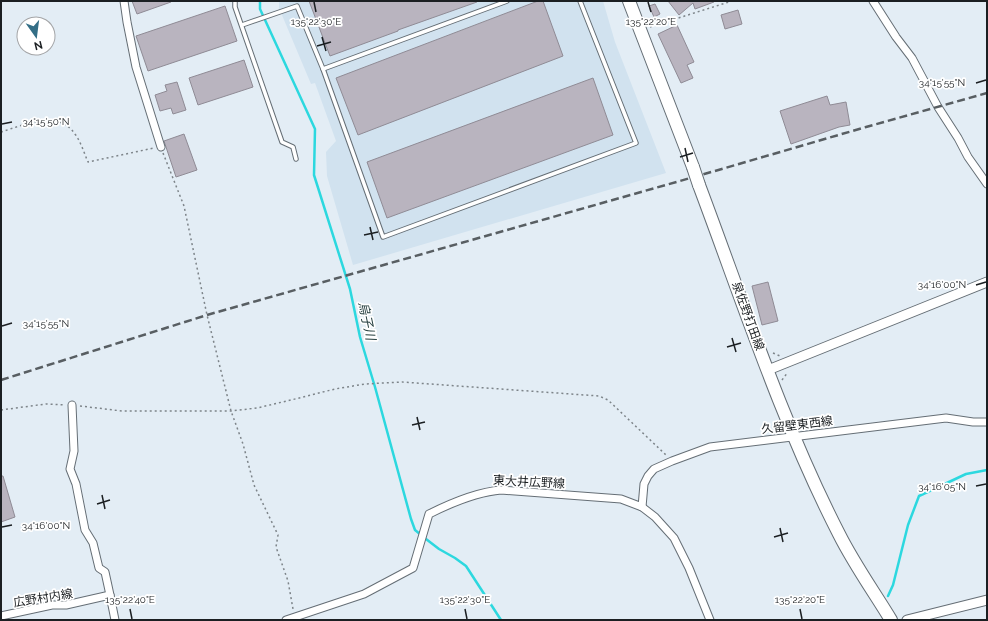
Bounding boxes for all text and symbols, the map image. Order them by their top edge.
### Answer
north arrow [16,16,56,56]
text: 135°22'30"E [291,16,341,27]
text: 135°22'20"E [626,16,676,27]
text: N [33,38,44,53]
text: 34°15'55"N [919,77,965,88]
text: 34°15'50"N [23,116,70,127]
text: 34°16'00"N [918,279,966,290]
street label: 泉佐野打田線 [729,280,767,352]
water label: 烏子川 [356,300,379,344]
text: 34°15'55"N [23,318,69,329]
street label: 久留壁東西線 [760,414,834,436]
street label: 東大井広野線 [493,473,565,491]
text: 34°16'05"N [918,481,966,492]
text: 34°16'00"N [22,520,70,531]
street label: 広野村内線 [12,586,74,610]
text: 135°22'40"E [105,594,155,605]
text: 135°22'30"E [440,594,490,605]
text: 135°22'20"E [775,594,825,605]

